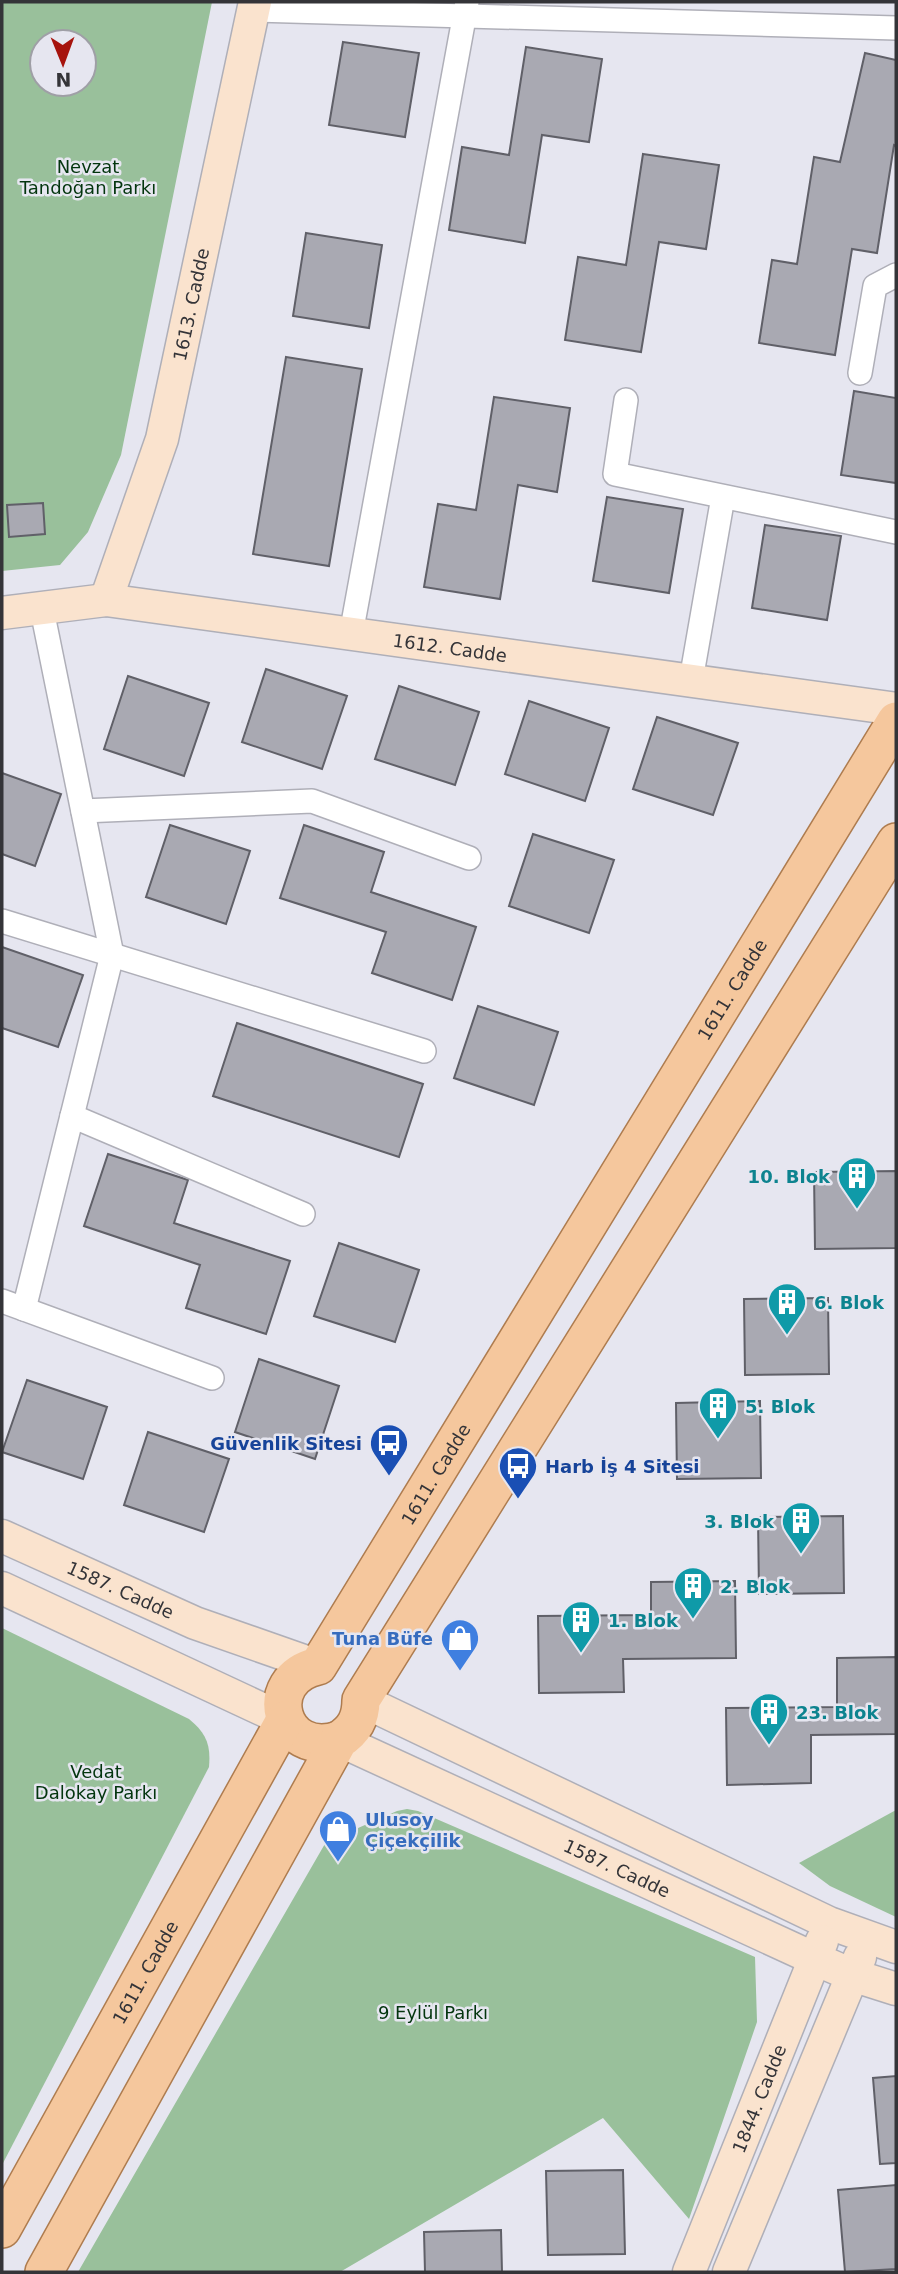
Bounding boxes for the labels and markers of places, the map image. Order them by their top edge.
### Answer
building icon: 10. Blok [836,1155,878,1210]
place label: 10. Blok [748,1166,831,1187]
building icon: 6. Blok [766,1281,808,1336]
place label: 6. Blok [814,1292,885,1313]
building icon: 5. Blok [697,1385,739,1440]
place label: 5. Blok [745,1396,816,1417]
bus stop icon: Güvenlik Sitesi [368,1422,410,1477]
place label: Güvenlik Sitesi [210,1433,362,1454]
bus stop icon: Harb İş 4 Sitesi [497,1445,539,1500]
place label: Harb İş 4 Sitesi [545,1456,700,1477]
building icon: 3. Blok [780,1500,822,1555]
place label: 3. Blok [704,1511,775,1532]
building icon: 2. Blok [672,1565,714,1620]
place label: 2. Blok [720,1576,791,1597]
building icon: 1. Blok [560,1599,602,1654]
place label: 1. Blok [608,1610,679,1631]
shop icon: Tuna Büfe [439,1617,481,1672]
place label: Tuna Büfe [332,1628,433,1649]
building icon: 23. Blok [748,1691,790,1746]
place label: 23. Blok [796,1702,879,1723]
shop icon: Ulusoy Çiçekçilik [317,1808,359,1863]
place label: Ulusoy Çiçekçilik [365,1809,461,1851]

